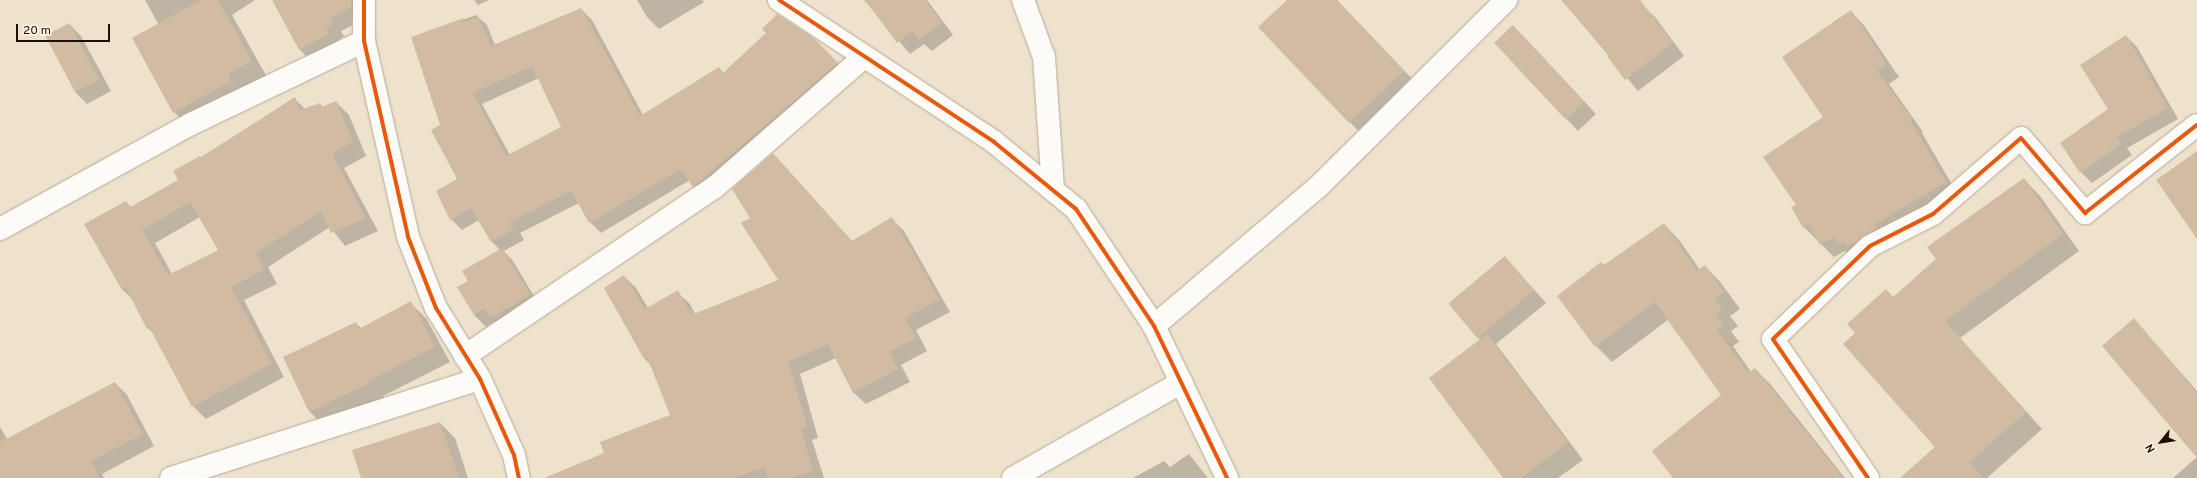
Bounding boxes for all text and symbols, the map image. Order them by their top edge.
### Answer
scale bar [18,16,112,42]
text: 20 m [23,23,51,39]
north arrow [2141,422,2181,462]
text: N [2143,441,2159,455]

